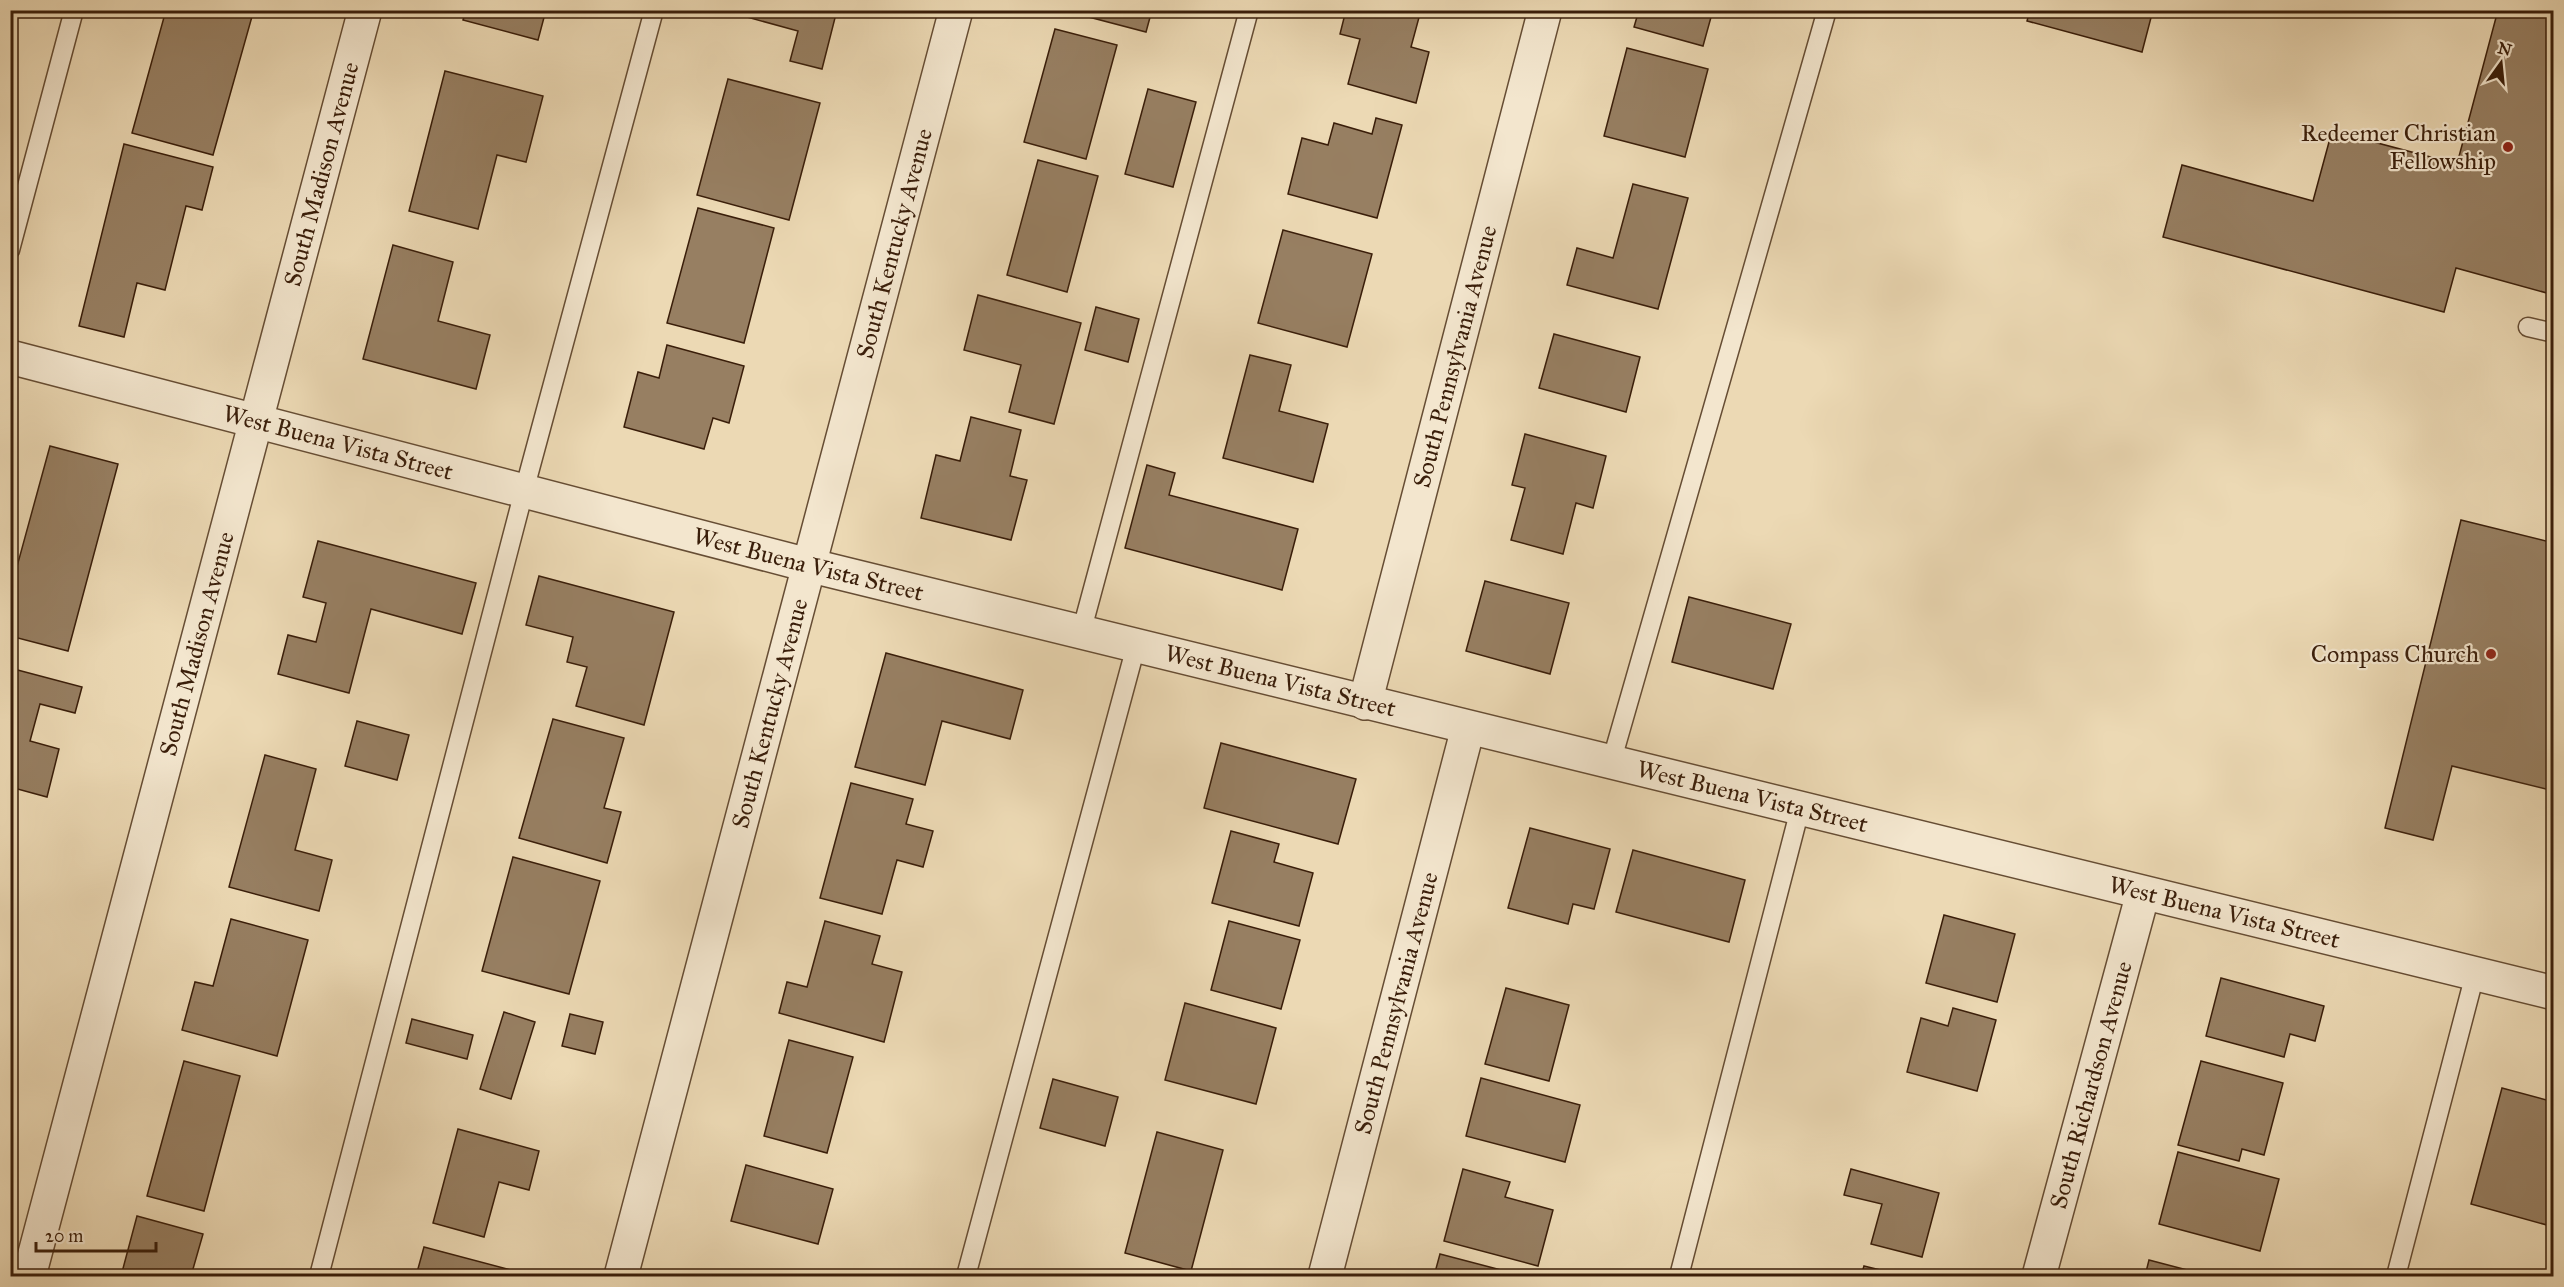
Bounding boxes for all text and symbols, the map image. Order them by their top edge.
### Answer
north arrow [2471,33,2531,93]
text: N [2496,38,2514,60]
street label: South Madison Avenue [277,59,366,290]
place label: Redeemer Christian Fellowship [2301,118,2496,176]
street label: South Kentucky Avenue [849,125,939,362]
marker: Redeemer Christian Fellowship [2501,140,2515,154]
street label: South Pennsylvania Avenue [1407,222,1503,491]
street label: West Buena Vista Street [220,398,457,487]
street label: West Buena Vista Street [690,521,927,608]
street label: South Madison Avenue [153,529,241,759]
street label: South Kentucky Avenue [725,595,815,832]
street label: West Buena Vista Street [1162,638,1399,724]
place label: Compass Church [2311,639,2479,669]
marker: Compass Church [2484,647,2498,661]
street label: West Buena Vista Street [1634,754,1871,839]
street label: South Pennsylvania Avenue [1348,869,1445,1137]
street label: West Buena Vista Street [2106,869,2343,955]
street label: South Richardson Avenue [2043,958,2139,1212]
scale bar [36,1215,156,1253]
text: 20 m [45,1225,83,1247]

